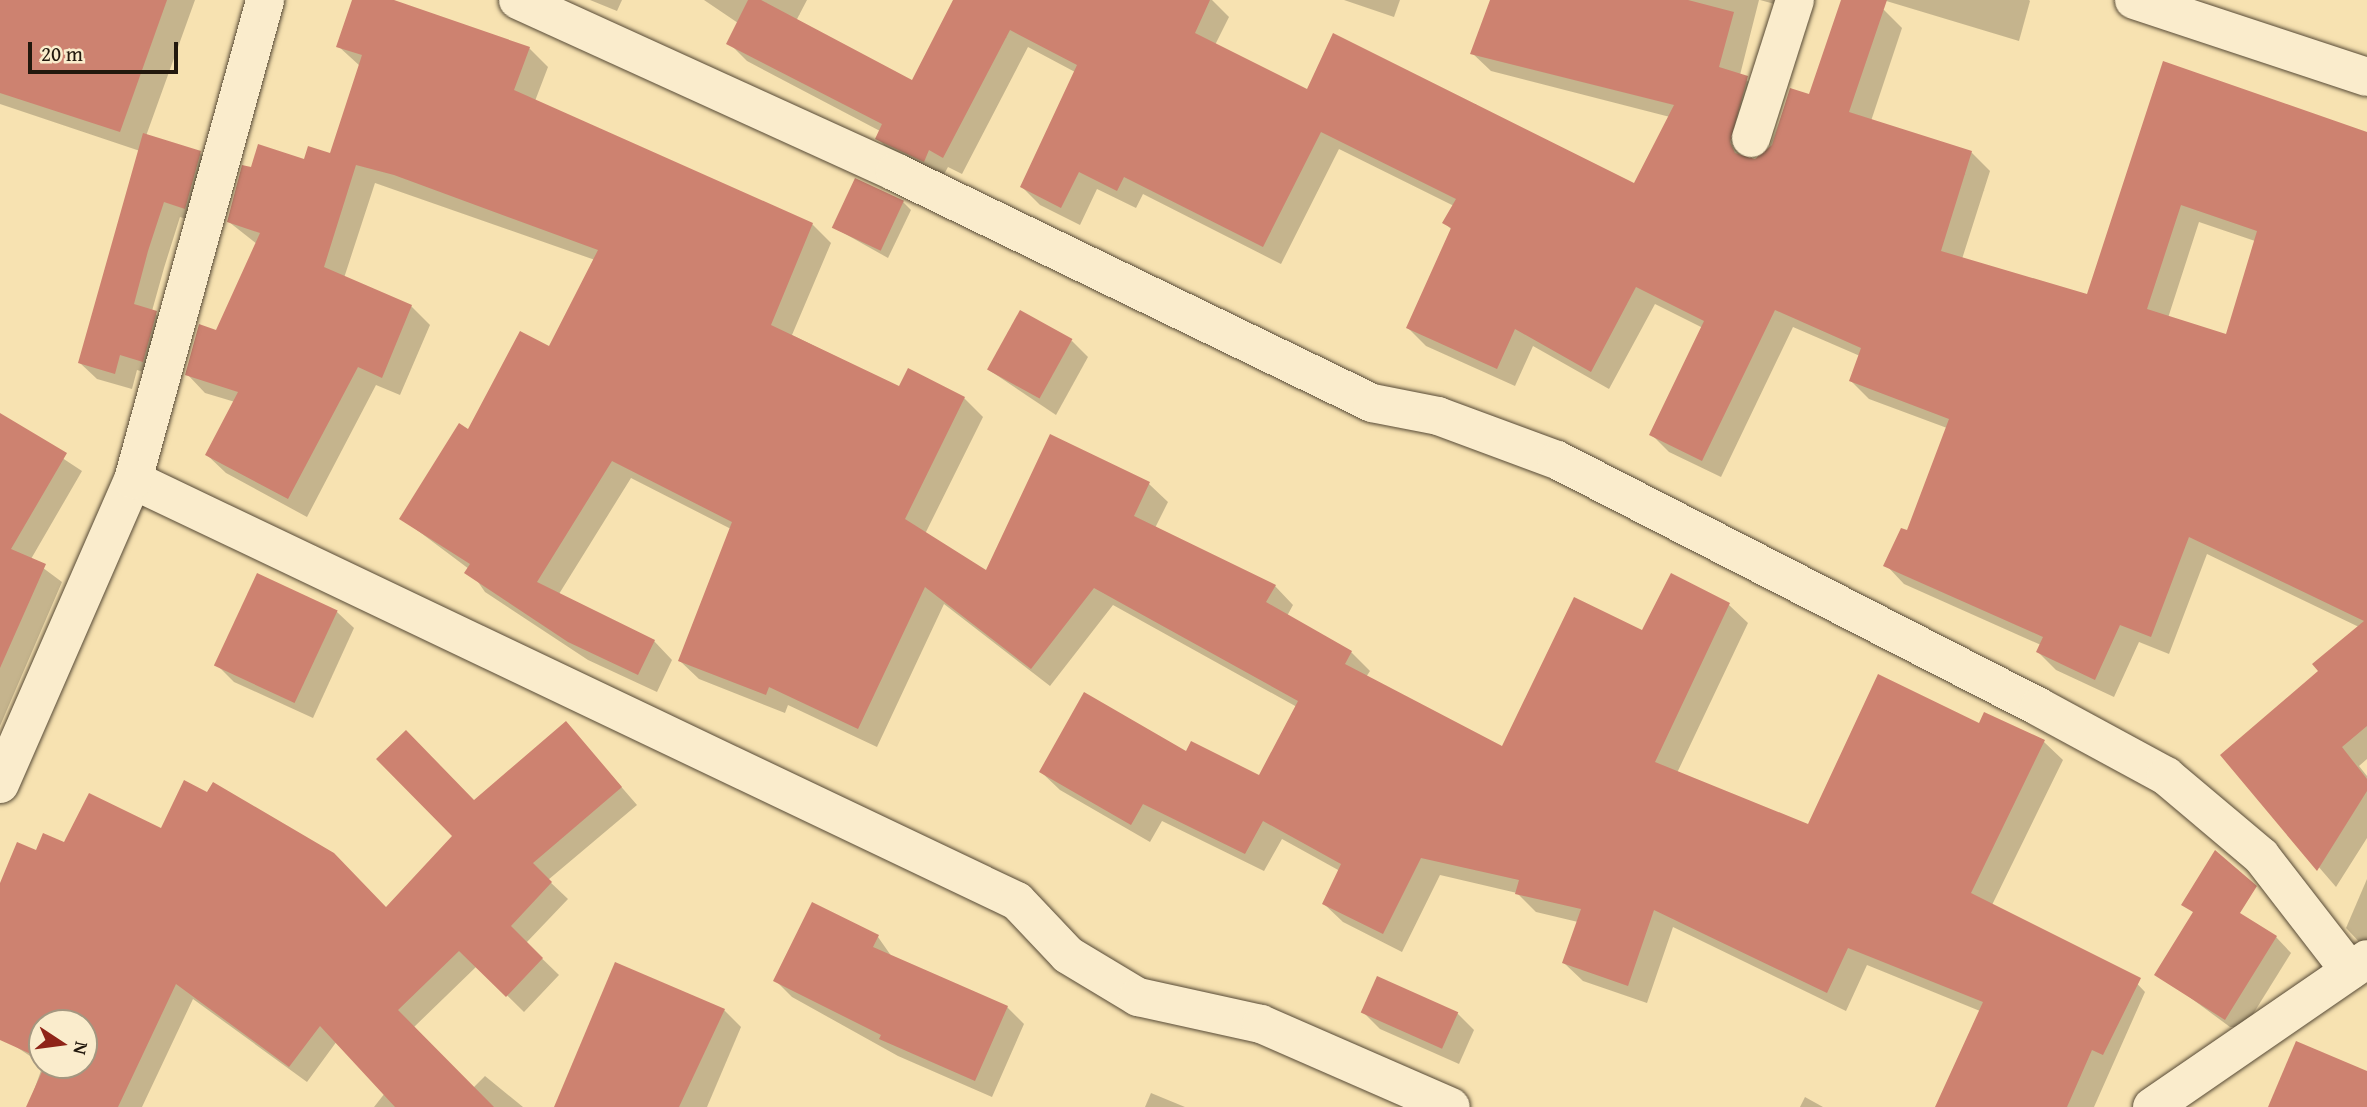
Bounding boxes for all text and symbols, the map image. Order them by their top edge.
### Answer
scale bar [32,28,182,72]
text: 20 m [41,38,83,69]
north arrow [28,1009,98,1079]
text: N [66,1039,97,1058]

